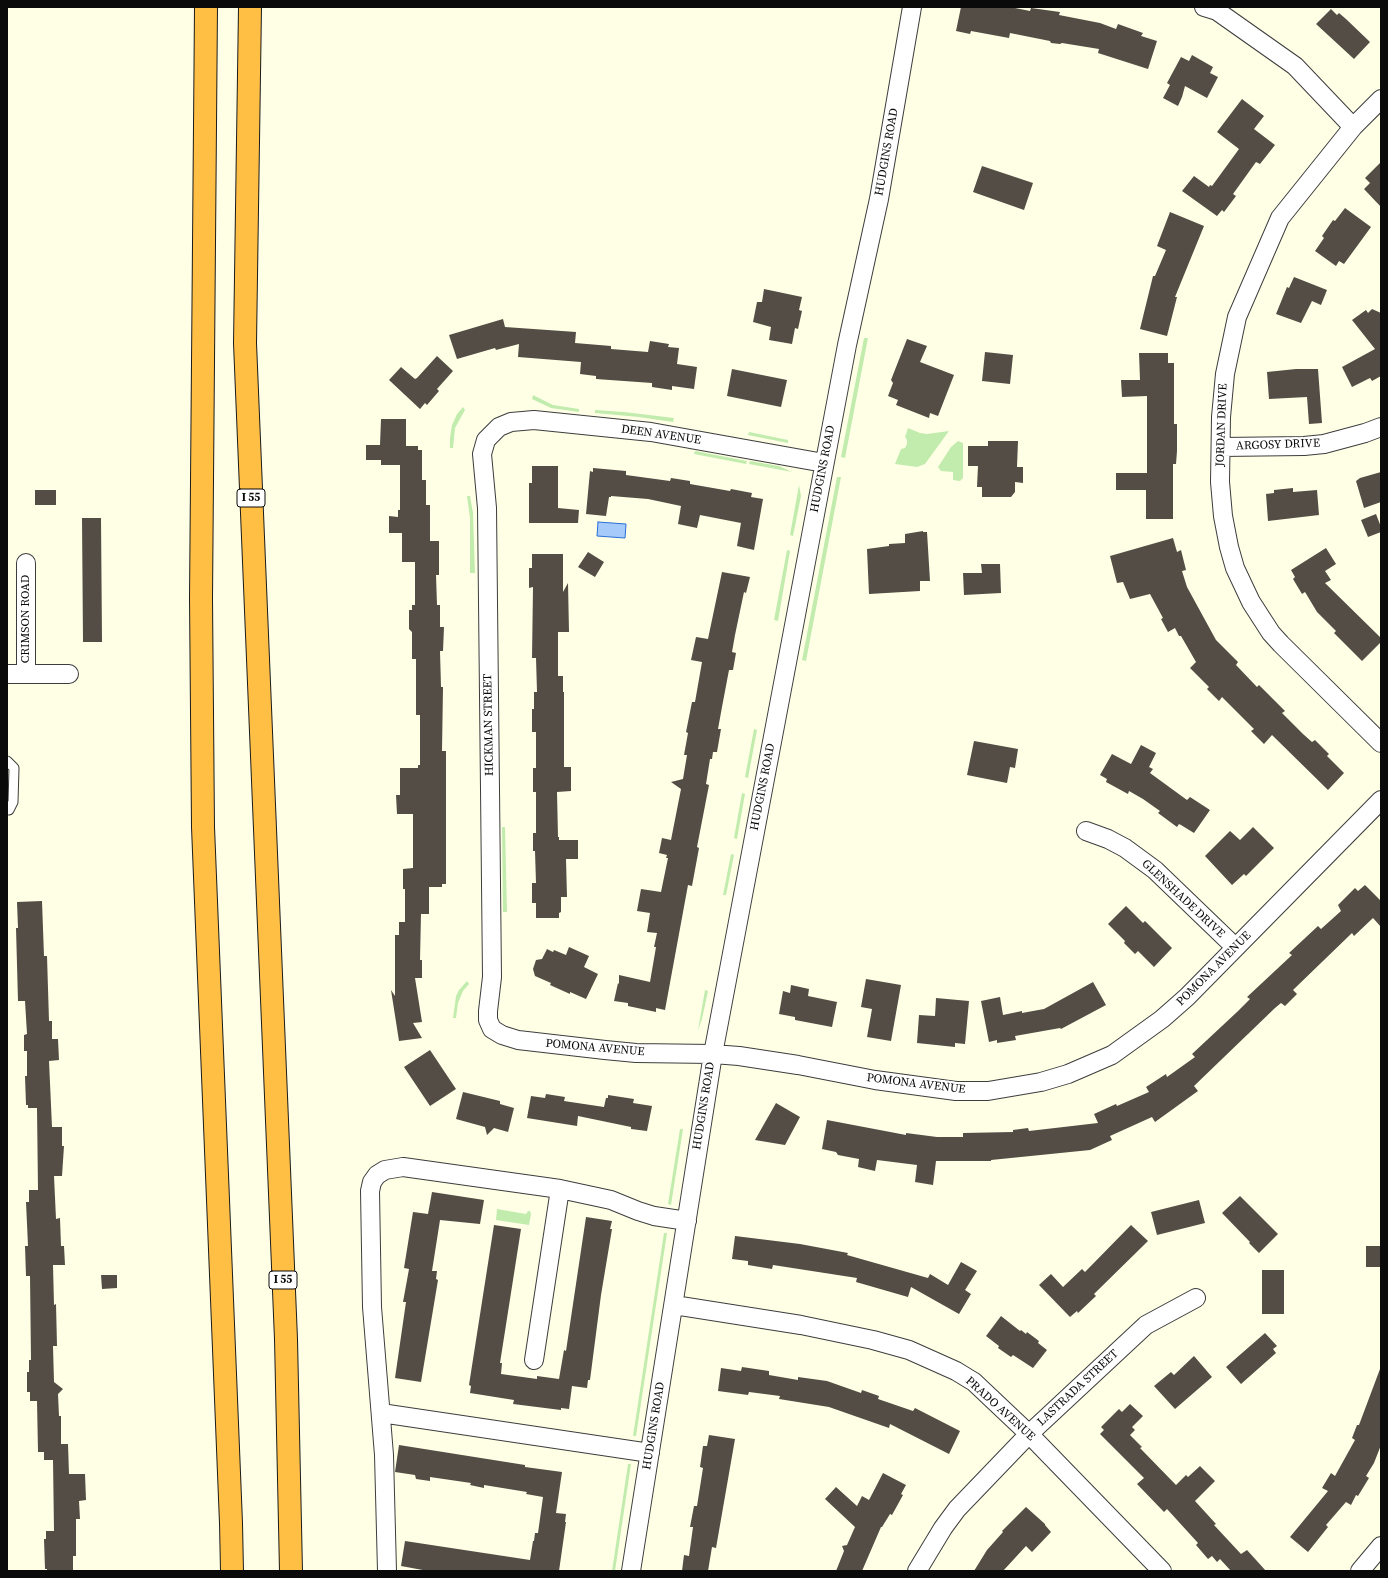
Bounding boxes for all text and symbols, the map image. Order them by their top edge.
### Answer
street label: HUDGINS ROAD [872,107,902,197]
street label: JORDAN DRIVE [1213,383,1231,467]
street label: DEEN AVENUE [620,422,702,448]
street label: HUDGINS ROAD [807,424,839,514]
street label: ARGOSY DRIVE [1236,436,1320,454]
road number: I 55 [237,489,265,507]
street label: CRIMSON ROAD [19,575,33,663]
street label: HICKMAN STREET [481,674,497,776]
street label: HUDGINS ROAD [747,742,779,832]
street label: GLENSHADE DRIVE [1139,857,1227,941]
street label: POMONA AVENUE [1174,929,1254,1009]
street label: POMONA AVENUE [545,1036,645,1060]
street label: HUDGINS ROAD [690,1061,718,1151]
street label: POMONA AVENUE [866,1071,966,1097]
road number: I 55 [269,1271,297,1289]
street label: LASTRADA STREET [1034,1347,1122,1429]
street label: PRADO AVENUE [962,1374,1038,1444]
street label: HUDGINS ROAD [640,1381,668,1471]

